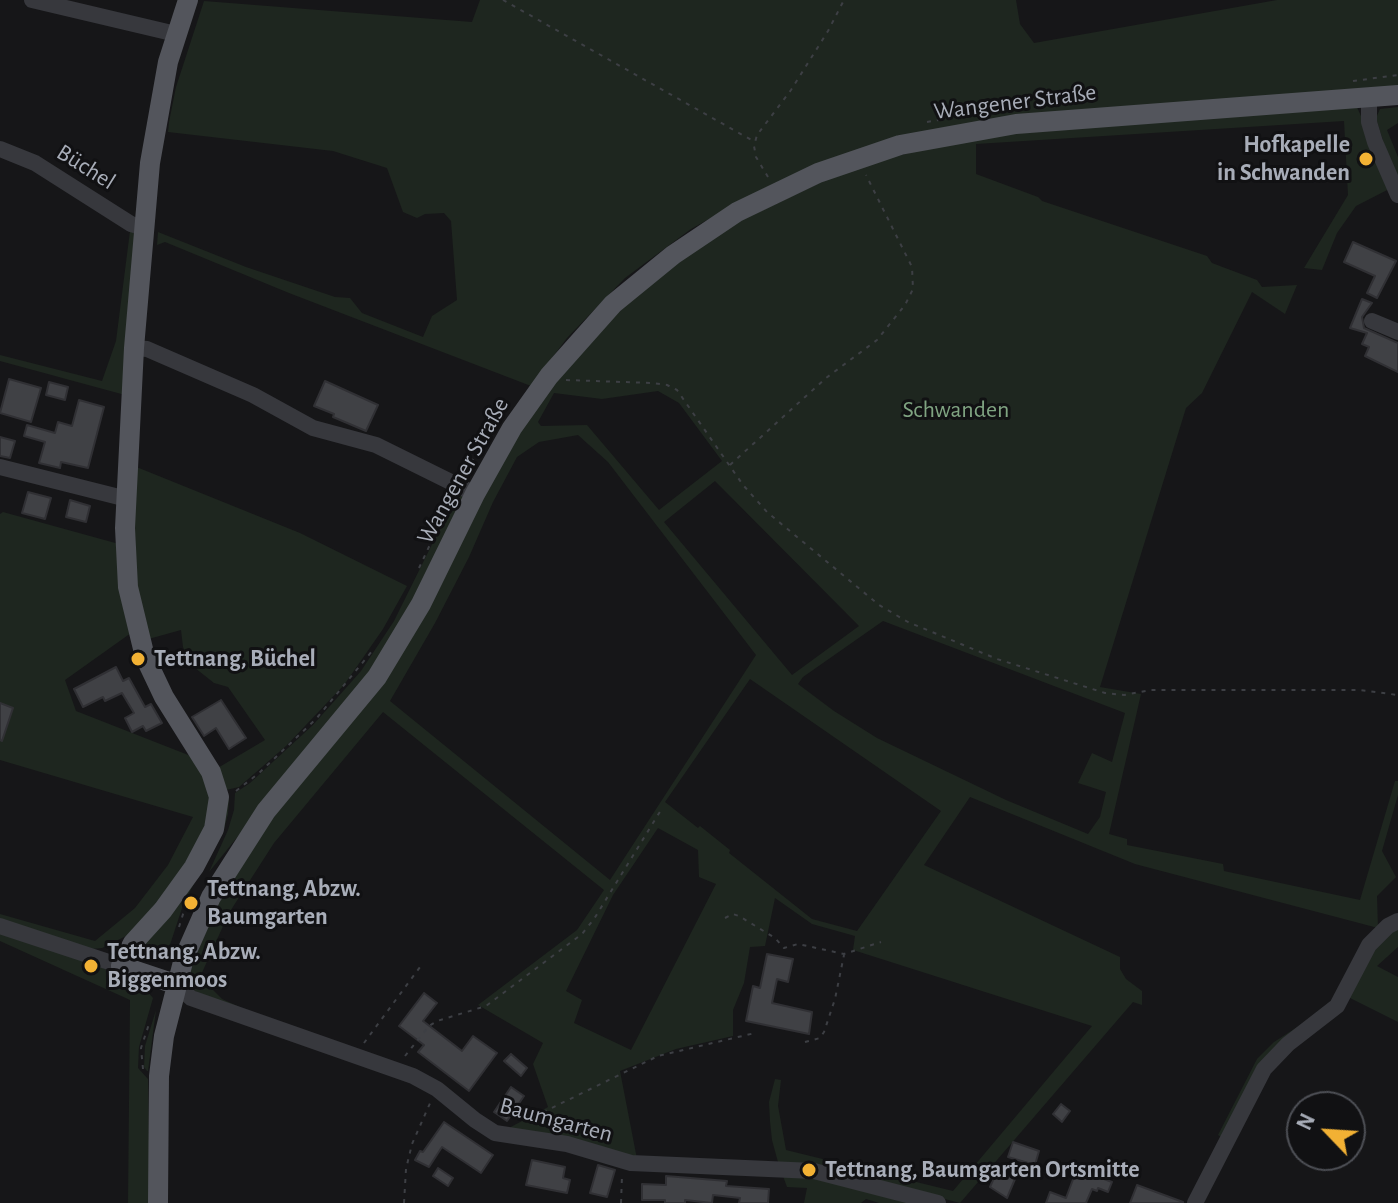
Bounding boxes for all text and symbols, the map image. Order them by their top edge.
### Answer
street label: Wangener Straße [932,78,1098,126]
place label: Hofkapelle in Schwanden [1217,131,1350,187]
street label: Büchel [51,138,121,196]
marker: Hofkapelle in Schwanden [1357,150,1375,168]
street label: Wangener Straße [411,393,515,549]
park label: Schwanden [902,396,1010,424]
place label: Tettnang, Büchel [154,645,316,673]
marker: Tettnang, Büchel [129,650,147,668]
place label: Tettnang, Abzw. Baumgarten [207,875,361,931]
marker: Tettnang, Abzw. Baumgarten [182,894,200,912]
place label: Tettnang, Abzw. Biggenmoos [107,938,261,994]
marker: Tettnang, Abzw. Biggenmoos [82,957,100,975]
street label: Baumgarten [496,1091,616,1149]
north arrow [1286,1091,1366,1171]
text: N [1293,1110,1319,1133]
place label: Tettnang, Baumgarten Ortsmitte [825,1156,1139,1184]
marker: Tettnang, Baumgarten Ortsmitte [800,1161,818,1179]

